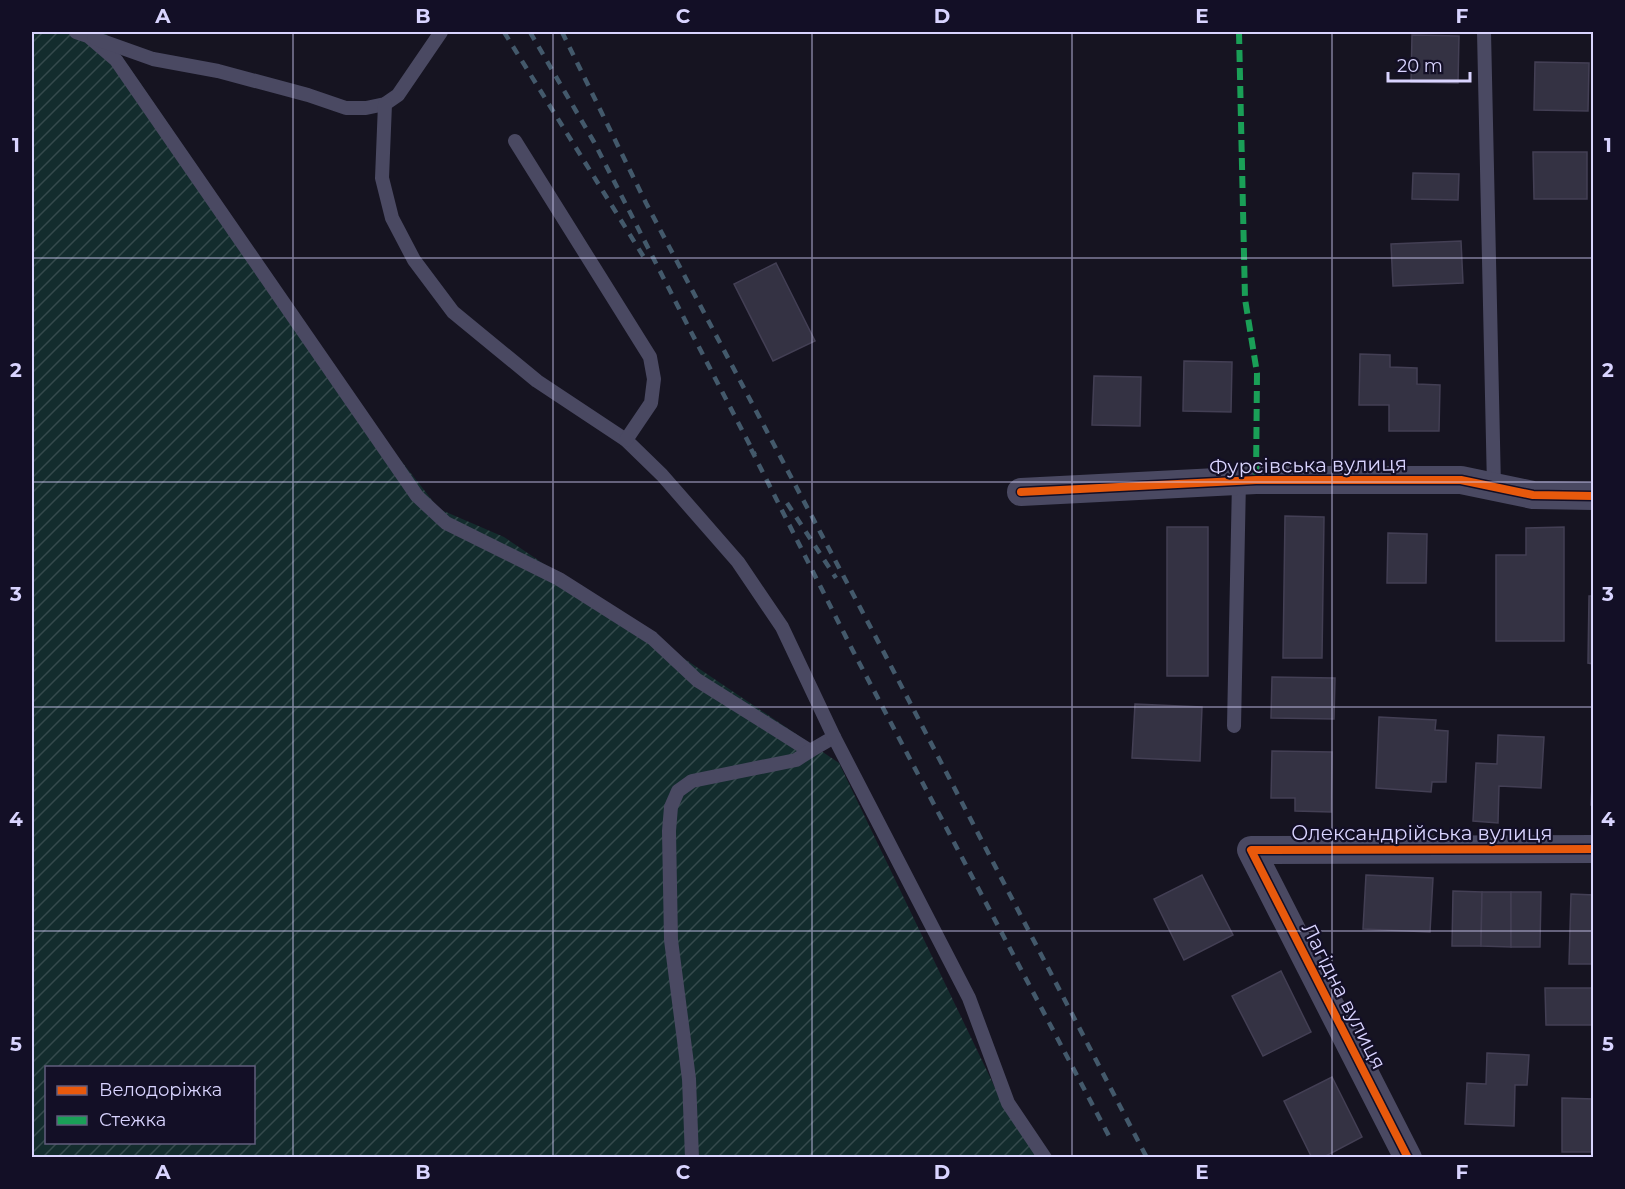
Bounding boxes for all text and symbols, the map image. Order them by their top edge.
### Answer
text: A [154,4,171,28]
text: B [415,4,431,28]
text: C [676,4,691,28]
text: D [934,4,950,28]
text: E [1195,4,1209,28]
text: F [1456,4,1469,28]
scale bar [1388,45,1470,83]
text: 20 m [1397,55,1443,77]
text: 1 [12,133,20,157]
text: 1 [1604,133,1612,157]
text: 2 [10,358,22,382]
text: 2 [1602,358,1614,382]
street label: Фурсівська вулиця [1209,451,1407,479]
text: 3 [9,582,22,606]
text: 3 [1601,582,1614,606]
text: 4 [9,807,23,831]
text: 4 [1601,807,1615,831]
street label: Олександрійська вулиця [1291,821,1553,845]
street label: Лагідна вулиця [1297,919,1391,1073]
text: 5 [10,1032,22,1056]
text: 5 [1602,1032,1614,1056]
legend [45,1066,255,1144]
text: Велодоріжка [99,1079,222,1101]
text: Стежка [99,1109,166,1131]
text: A [154,1160,171,1184]
text: B [415,1160,431,1184]
text: C [676,1160,691,1184]
text: D [934,1160,950,1184]
text: E [1195,1160,1209,1184]
text: F [1456,1160,1469,1184]

